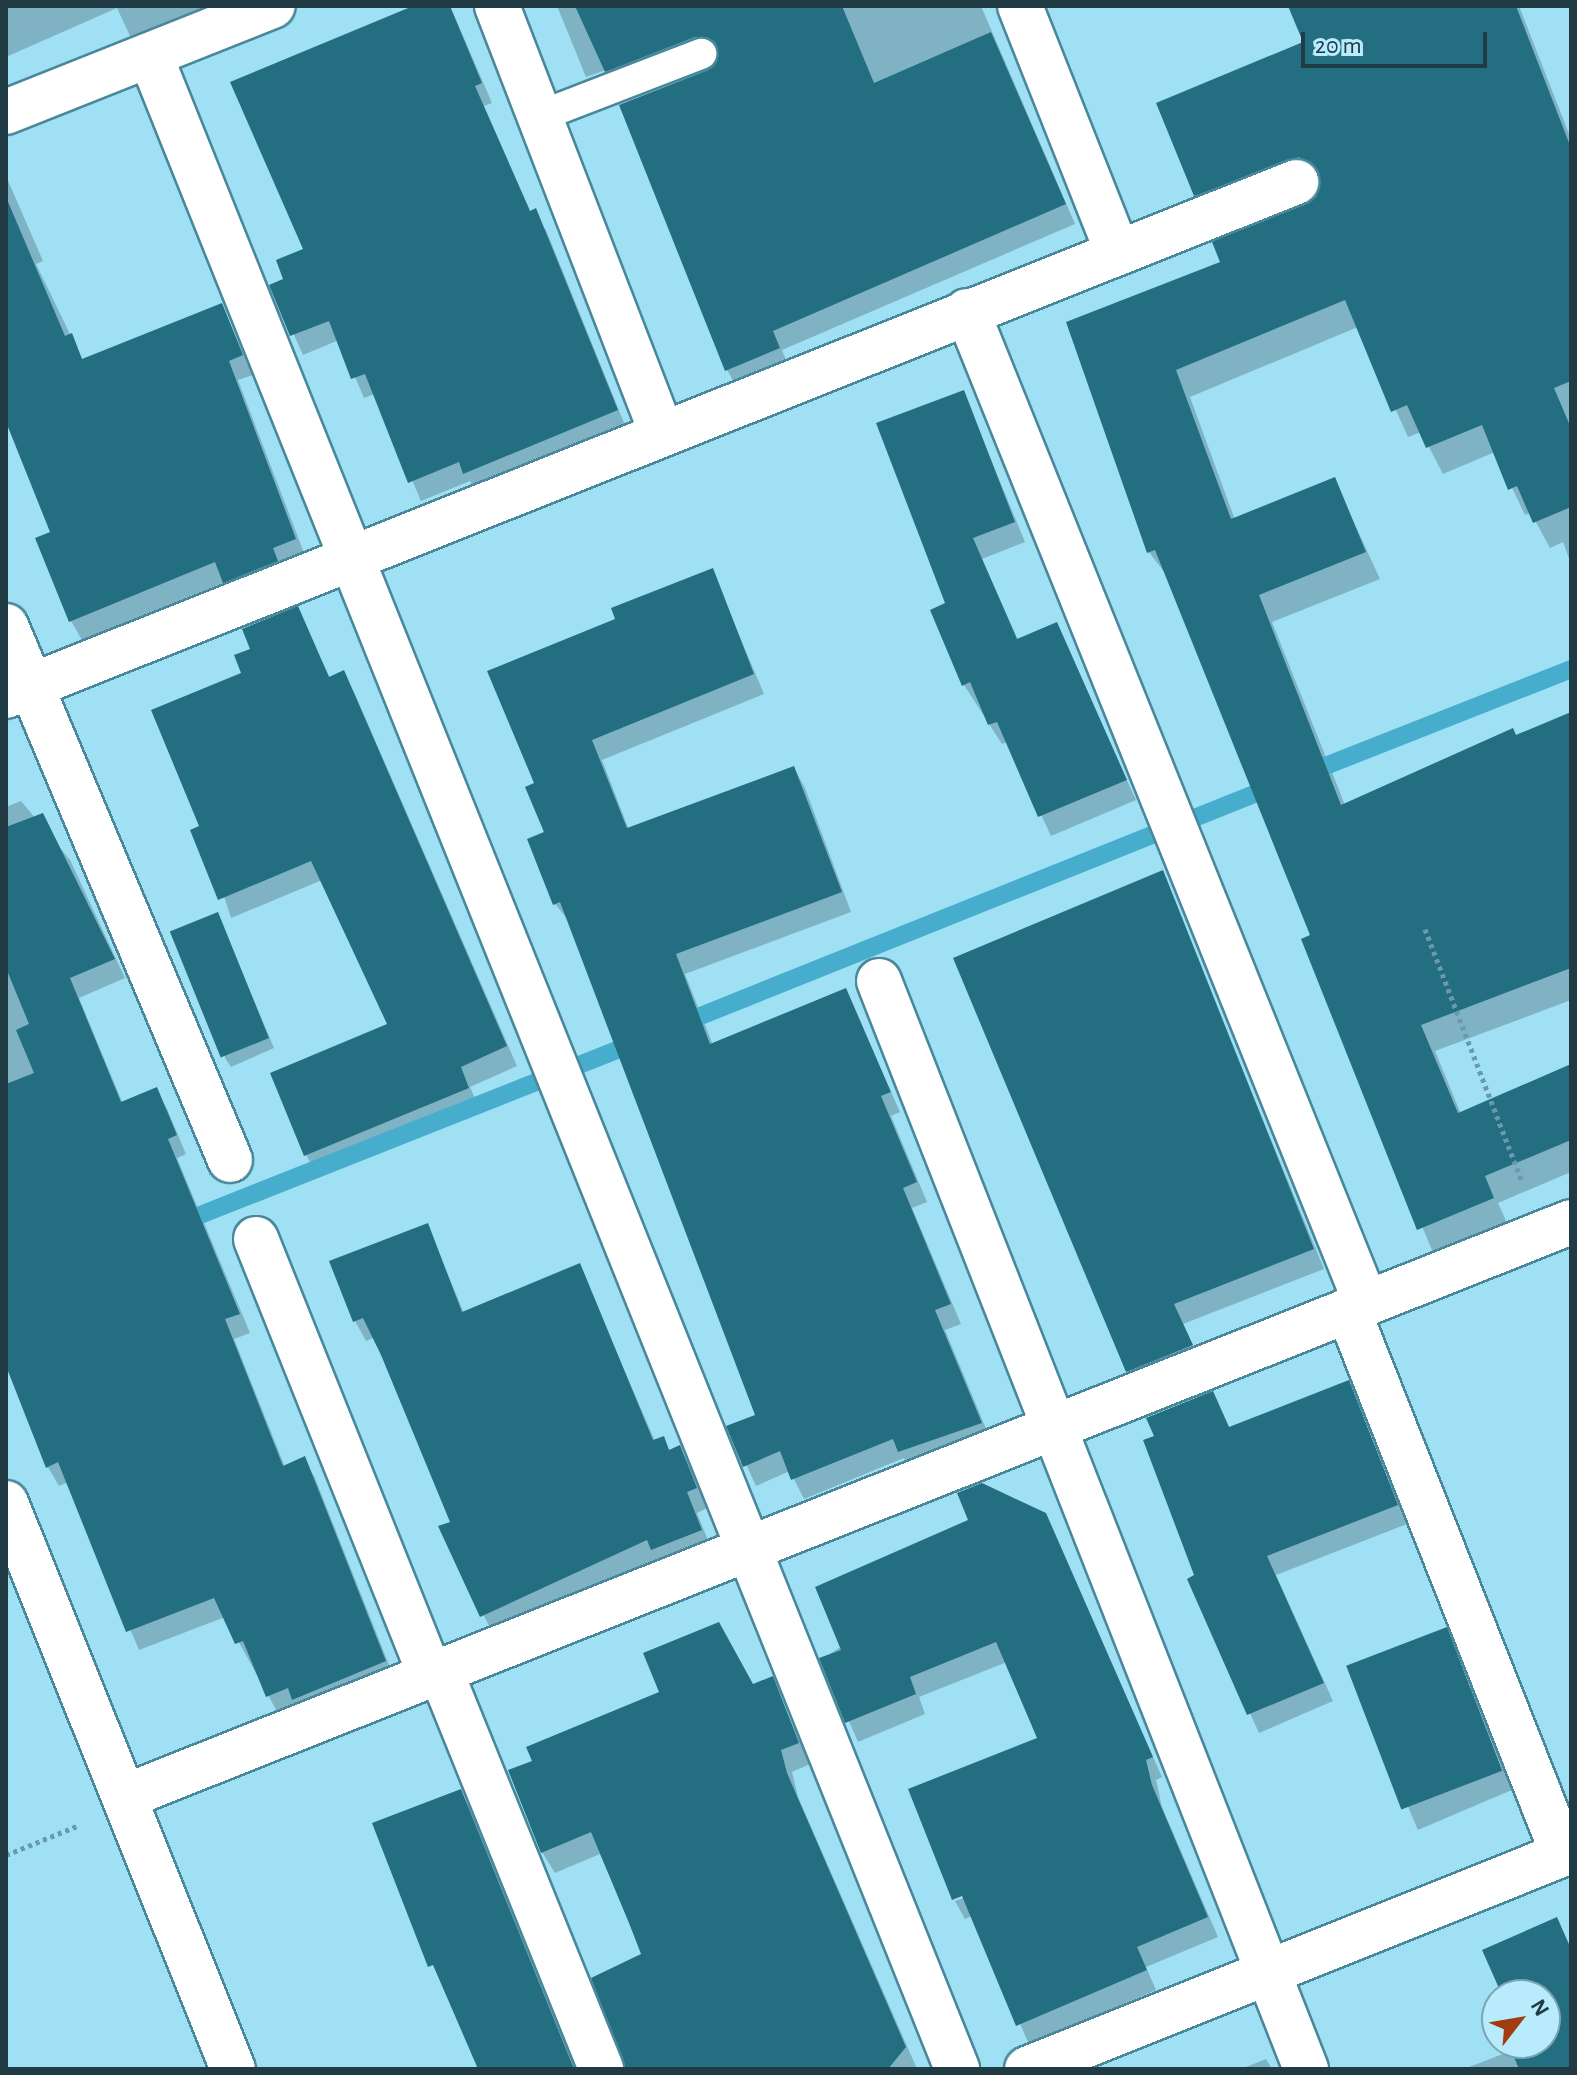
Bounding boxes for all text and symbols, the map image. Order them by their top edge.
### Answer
scale bar [1305,16,1491,66]
text: 20 m [1315,34,1362,58]
north arrow [1481,1979,1561,2059]
text: N [1526,1995,1553,2020]

